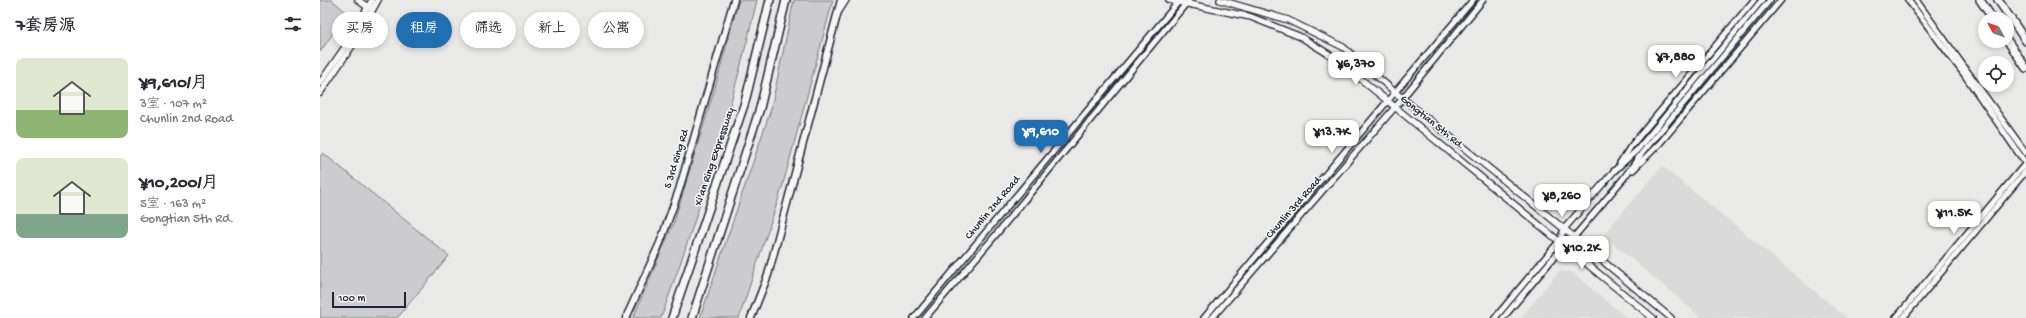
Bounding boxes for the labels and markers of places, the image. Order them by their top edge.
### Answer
pin: ¥7,880 [1643,45,1709,79]
pin: ¥6,370 [1323,52,1389,86]
pin: ¥9,610 [1008,120,1074,154]
pin: ¥13.7K [1299,120,1365,154]
pin: ¥8,260 [1529,184,1595,218]
pin: ¥11.5K [1921,201,1987,235]
pin: ¥10.2K [1549,236,1615,270]

